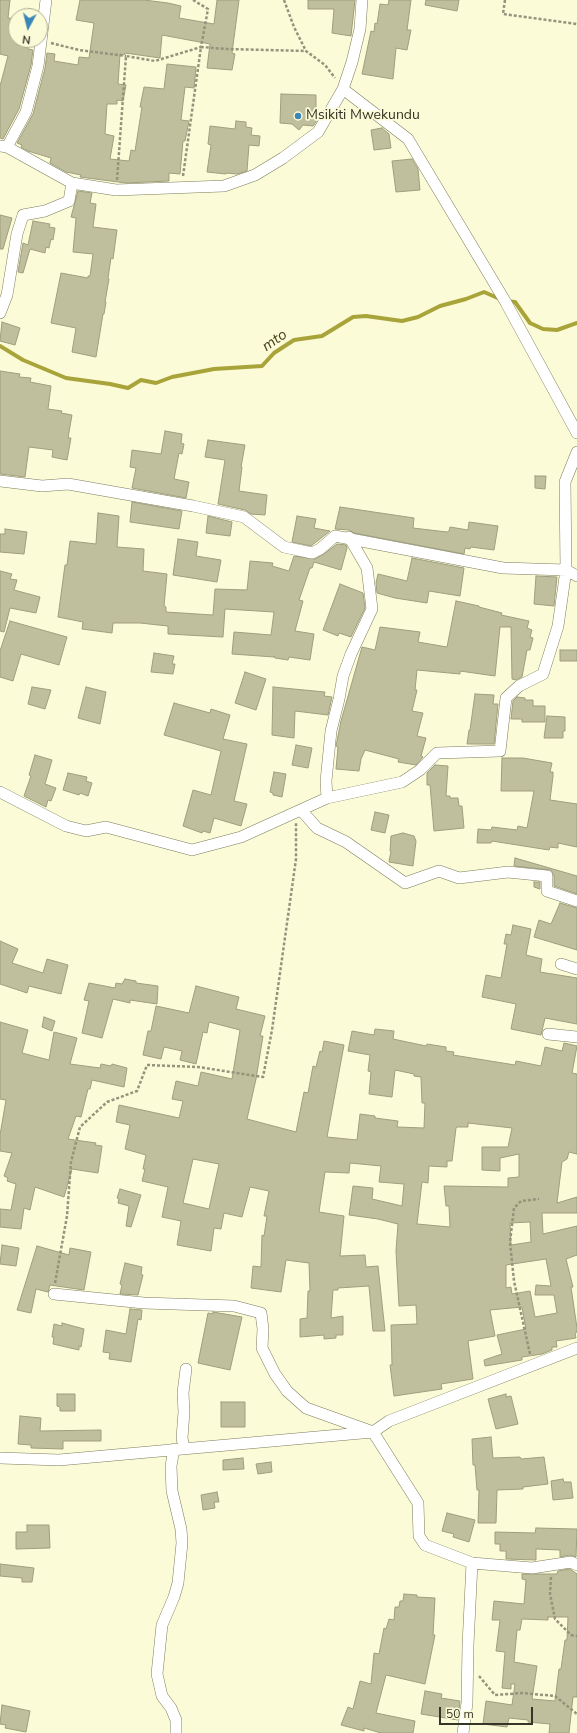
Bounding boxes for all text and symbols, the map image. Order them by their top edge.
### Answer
north arrow [8,8,48,48]
text: N [22,31,32,47]
place label: Msikiti Mwekundu [306,108,420,124]
marker: Msikiti Mwekundu [293,111,303,121]
water label: mto [259,326,291,356]
scale bar [441,1699,535,1725]
text: 50 m [446,1706,474,1722]

